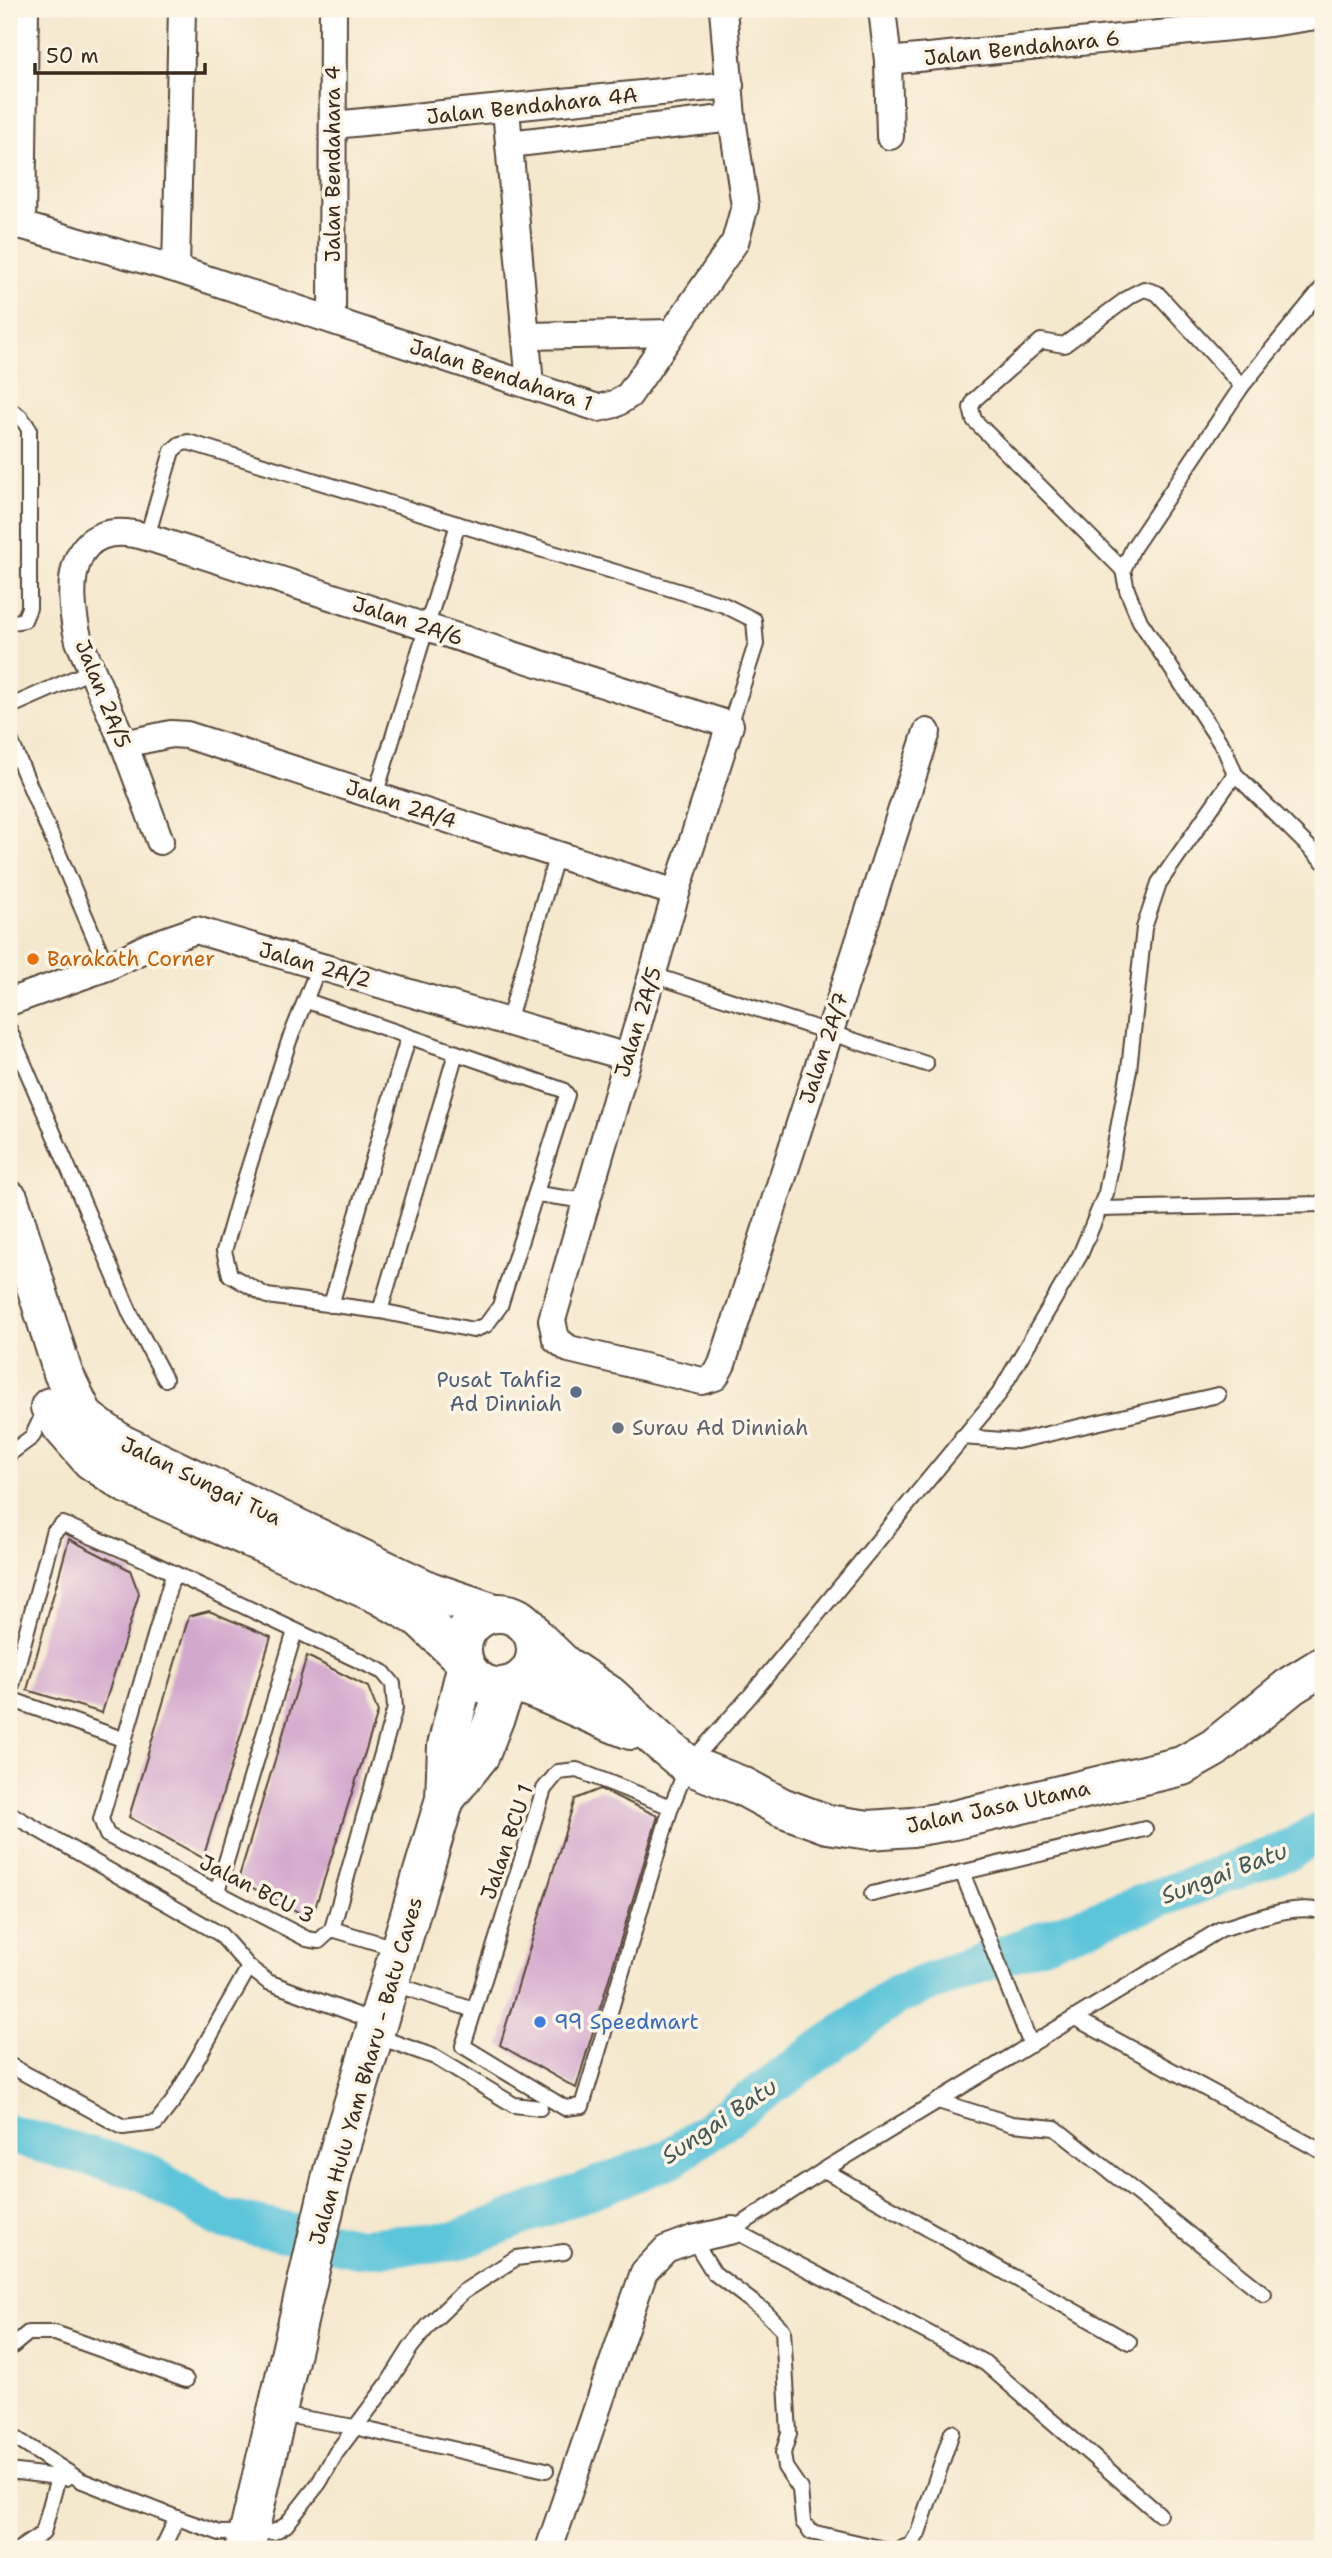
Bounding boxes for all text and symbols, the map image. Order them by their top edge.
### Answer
street label: Jalan Bendahara 6 [923,24,1121,72]
scale bar [35,32,205,76]
text: 50 m [46,42,99,70]
street label: Jalan Bendahara 4 [319,66,347,262]
street label: Jalan Bendahara 4A [425,81,639,131]
street label: Jalan Bendahara 1 [406,332,596,418]
street label: Jalan 2A/6 [349,590,467,652]
street label: Jalan 2A/5 [69,636,137,752]
street label: Jalan 2A/4 [342,773,460,835]
street label: Jalan 2A/2 [256,936,374,994]
place label: Barakath Corner [47,945,215,973]
marker: Barakath Corner [25,951,41,967]
street label: Jalan 2A/5 [608,963,668,1081]
street label: Jalan 2A/7 [793,989,855,1107]
place label: Pusat Tahfiz Ad Dinniah [437,1366,562,1418]
marker: Pusat Tahfiz Ad Dinniah [568,1384,584,1400]
place label: Surau Ad Dinniah [632,1414,808,1442]
marker: Surau Ad Dinniah [610,1420,626,1436]
street label: Jalan Sungai Tua [116,1430,286,1532]
street label: Jalan Jasa Utama [904,1774,1092,1840]
street label: Jalan BCU 1 [474,1781,540,1903]
water label: Sungai Batu [1156,1835,1292,1911]
street label: Jalan BCU 3 [195,1848,319,1930]
street label: Jalan Hulu Yam Bharu - Batu Caves [303,1894,429,2248]
place label: 99 Speedmart [554,2008,699,2036]
marker: 99 Speedmart [532,2014,548,2030]
water label: Sungai Batu [655,2071,783,2171]

